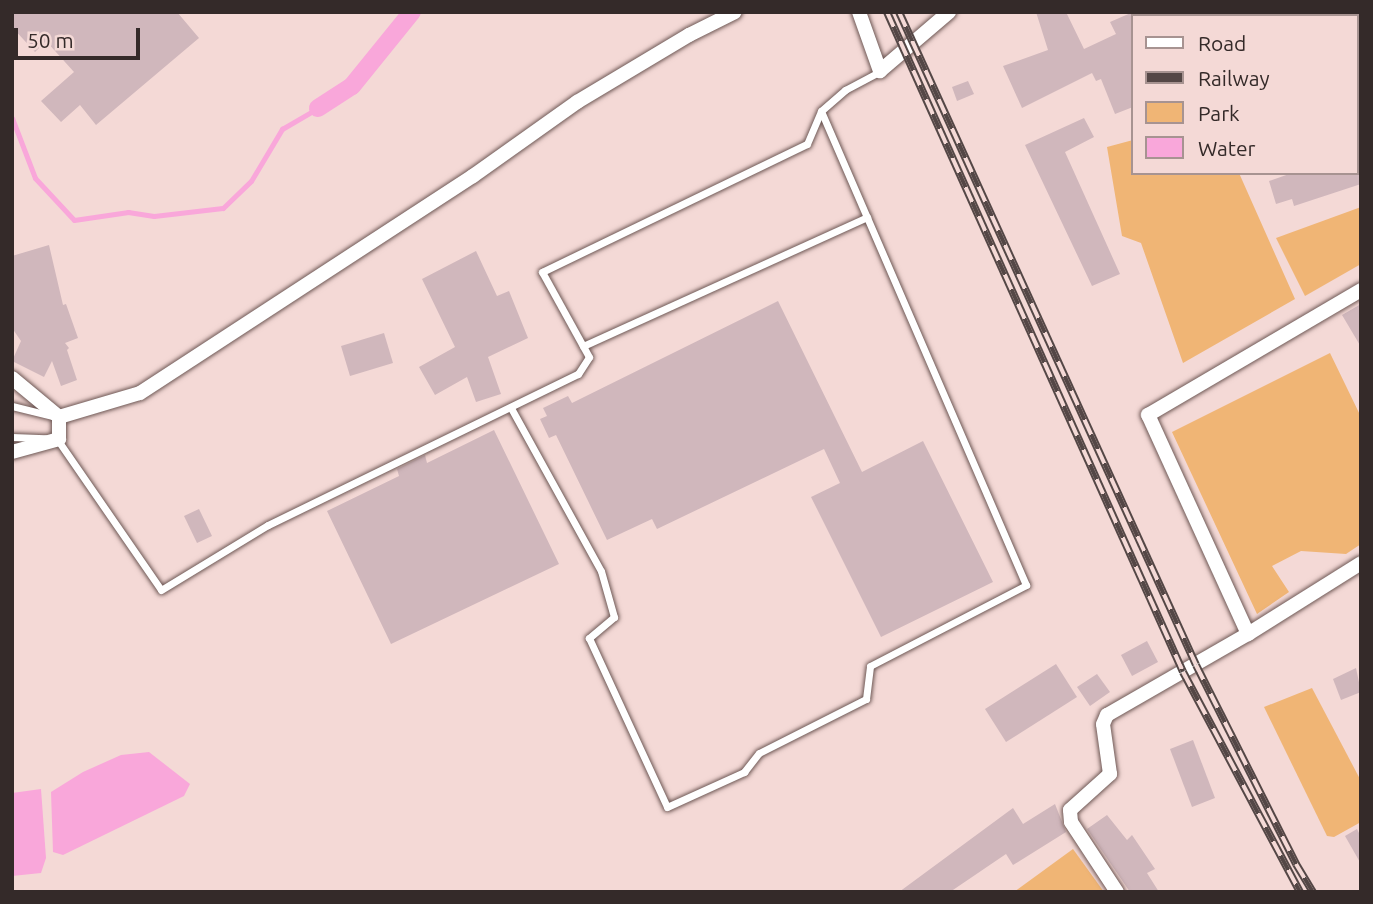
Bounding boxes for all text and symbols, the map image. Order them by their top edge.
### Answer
scale bar [18,14,144,58]
legend [1132,14,1359,175]
text: 50 m [27,28,74,52]
text: Road [1198,31,1246,55]
text: Railway [1198,66,1270,90]
text: Park [1198,101,1240,125]
text: Water [1198,136,1256,160]

